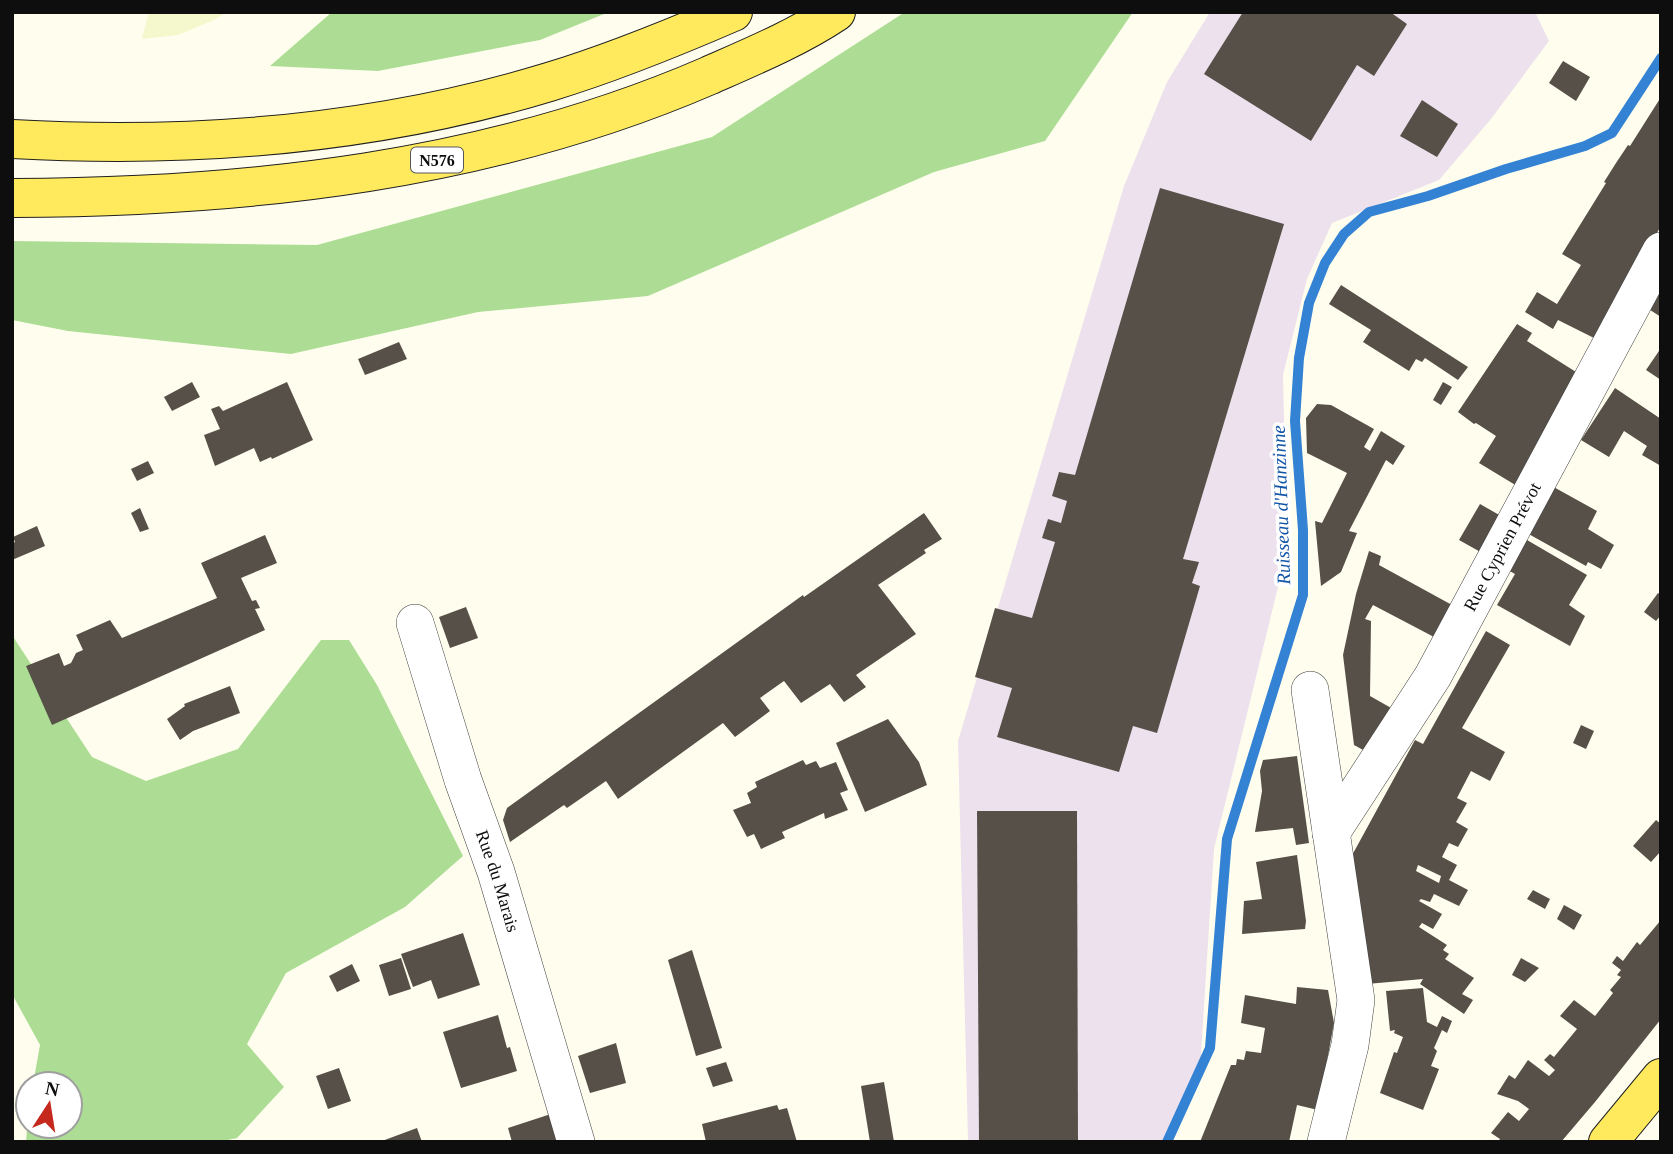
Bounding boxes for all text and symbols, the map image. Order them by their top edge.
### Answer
road number: N576 [411,148,463,172]
water label: Ruisseau d'Hanzinne [1268,425,1294,586]
street label: Rue Cyprien Prévot [1460,479,1545,614]
street label: Rue du Marais [472,827,523,934]
north arrow [14,1070,84,1140]
text: N [44,1077,62,1101]

